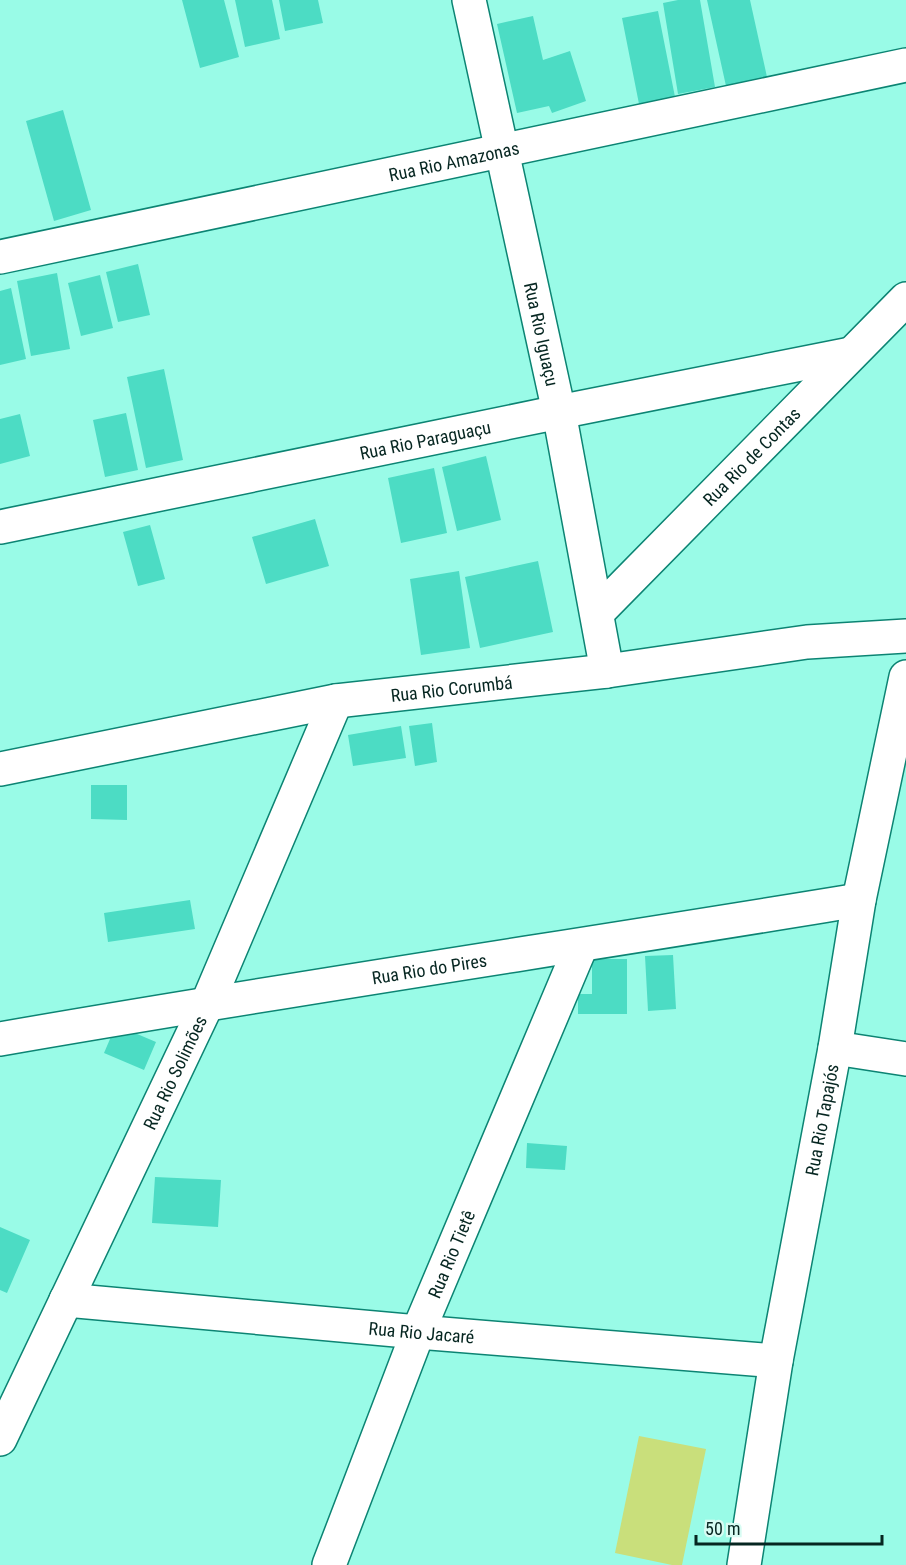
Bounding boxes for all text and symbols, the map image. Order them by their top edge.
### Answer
street label: Rua Rio Amazonas [387,137,521,185]
street label: Rua Rio Iguaçu [520,280,564,388]
street label: Rua Rio de Contas [698,403,804,510]
street label: Rua Rio Paraguaçu [358,416,493,463]
street label: Rua Rio Corumbá [389,671,513,705]
street label: Rua Rio do Pires [370,949,488,988]
street label: Rua Rio Solimões [138,1012,211,1133]
street label: Rua Rio Tapajós [801,1062,842,1177]
street label: Rua Rio Tietê [423,1207,479,1301]
street label: Rua Rio Jacaré [368,1317,475,1347]
scale bar [696,1508,882,1546]
text: 50 m [705,1518,740,1539]

